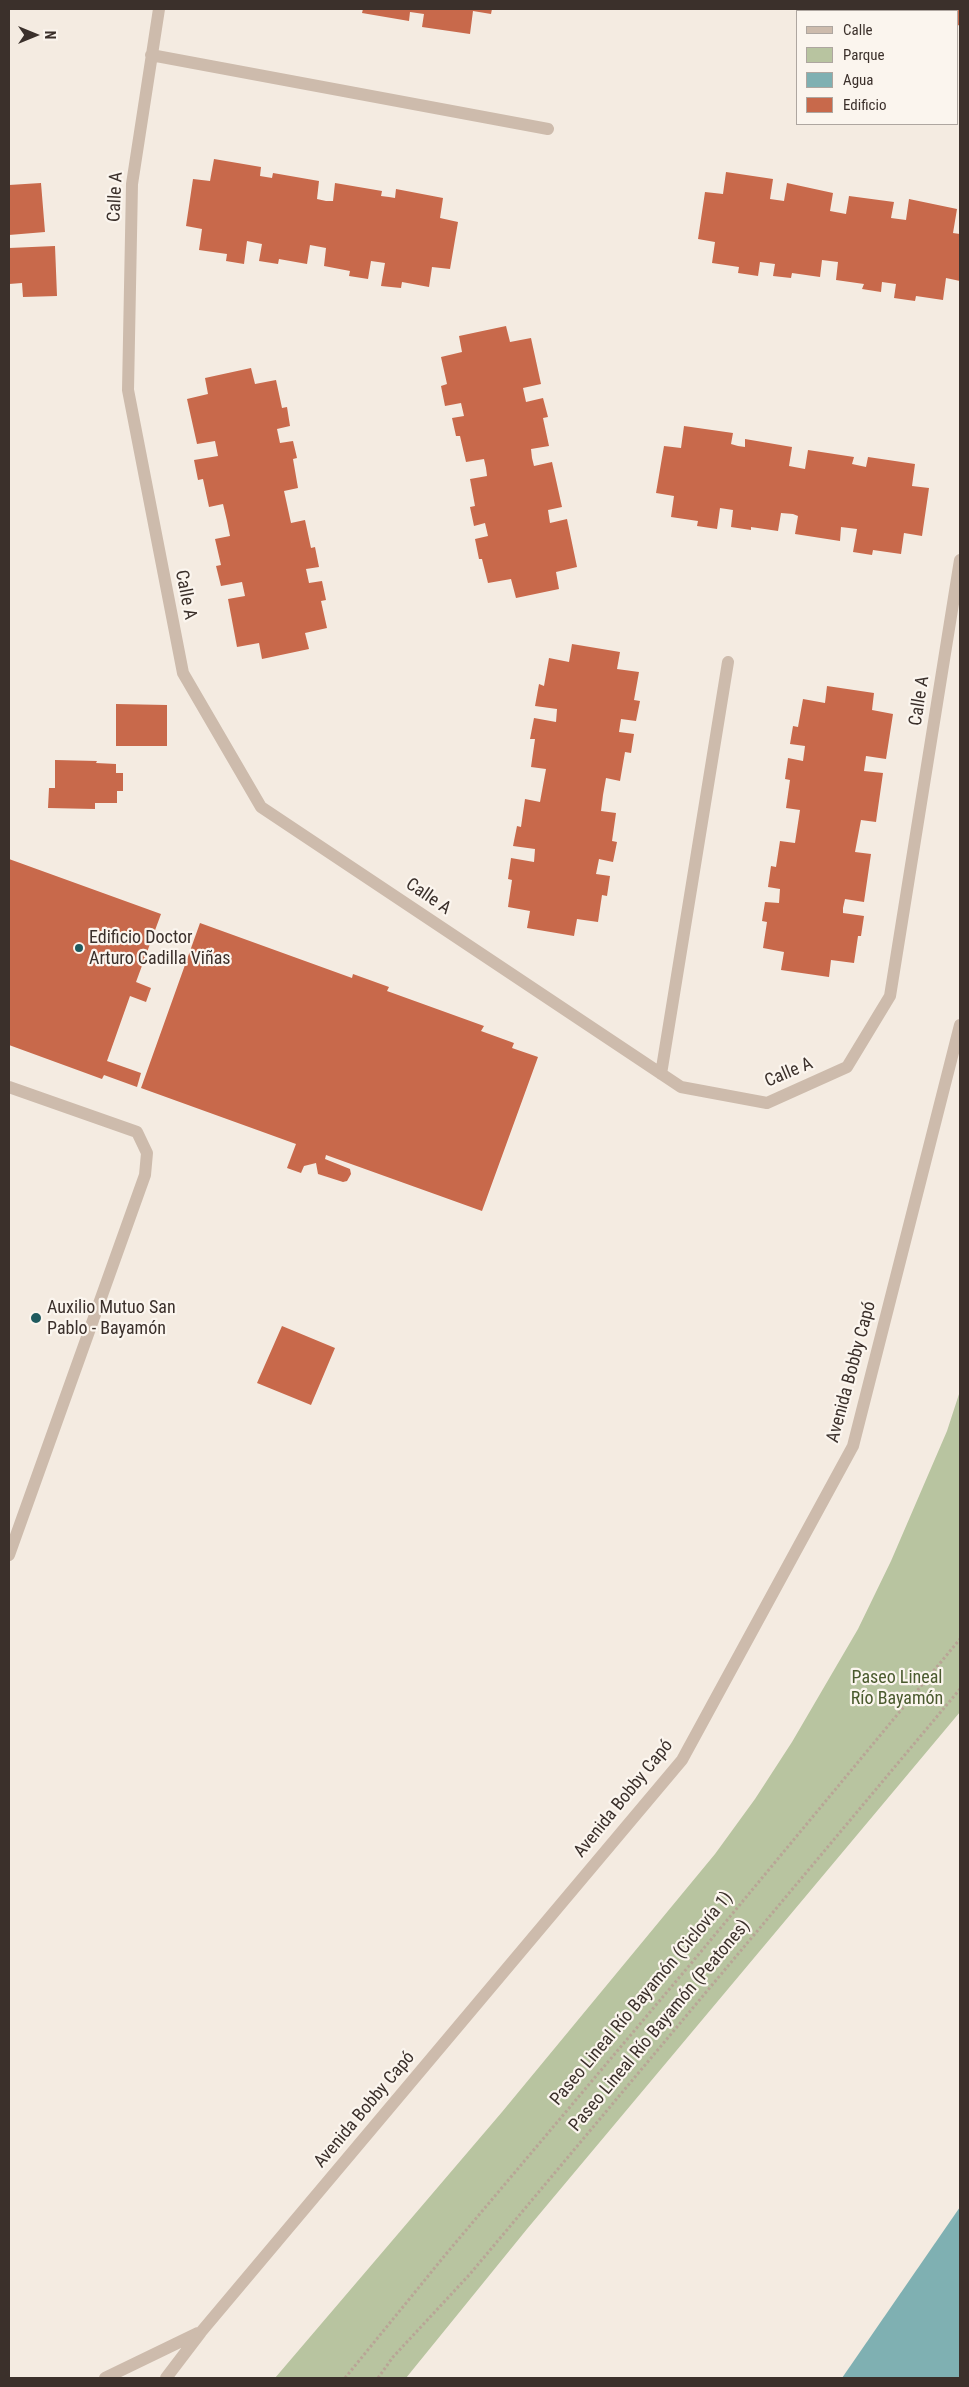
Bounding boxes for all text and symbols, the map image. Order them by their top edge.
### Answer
north arrow [10,10,60,60]
legend [796,10,959,125]
text: Calle [843,21,873,39]
text: N [42,31,58,39]
text: Parque [843,46,885,64]
text: Agua [843,71,873,89]
text: Edificio [843,96,886,114]
street label: Calle A [104,171,128,223]
street label: Calle A [170,568,200,622]
street label: Calle A [905,675,935,727]
street label: Calle A [401,874,455,920]
place label: Edificio Doctor Arturo Cadilla Viñas [89,927,230,970]
marker: Edificio Doctor Arturo Cadilla Viñas [73,942,85,954]
street label: Calle A [762,1053,816,1093]
place label: Auxilio Mutuo San Pablo - Bayamón [47,1297,176,1340]
street label: Avenida Bobby Capó [823,1299,881,1445]
marker: Auxilio Mutuo San Pablo - Bayamón [29,1311,43,1325]
park label: Paseo Lineal Río Bayamón [851,1667,943,1710]
street label: Avenida Bobby Capó [570,1736,678,1862]
street label: Paseo Lineal Río Bayamón (Ciclovía 1) [546,1888,738,2110]
street label: Paseo Lineal Río Bayamón (Peatones) [565,1916,755,2136]
street label: Avenida Bobby Capó [310,2047,420,2173]

